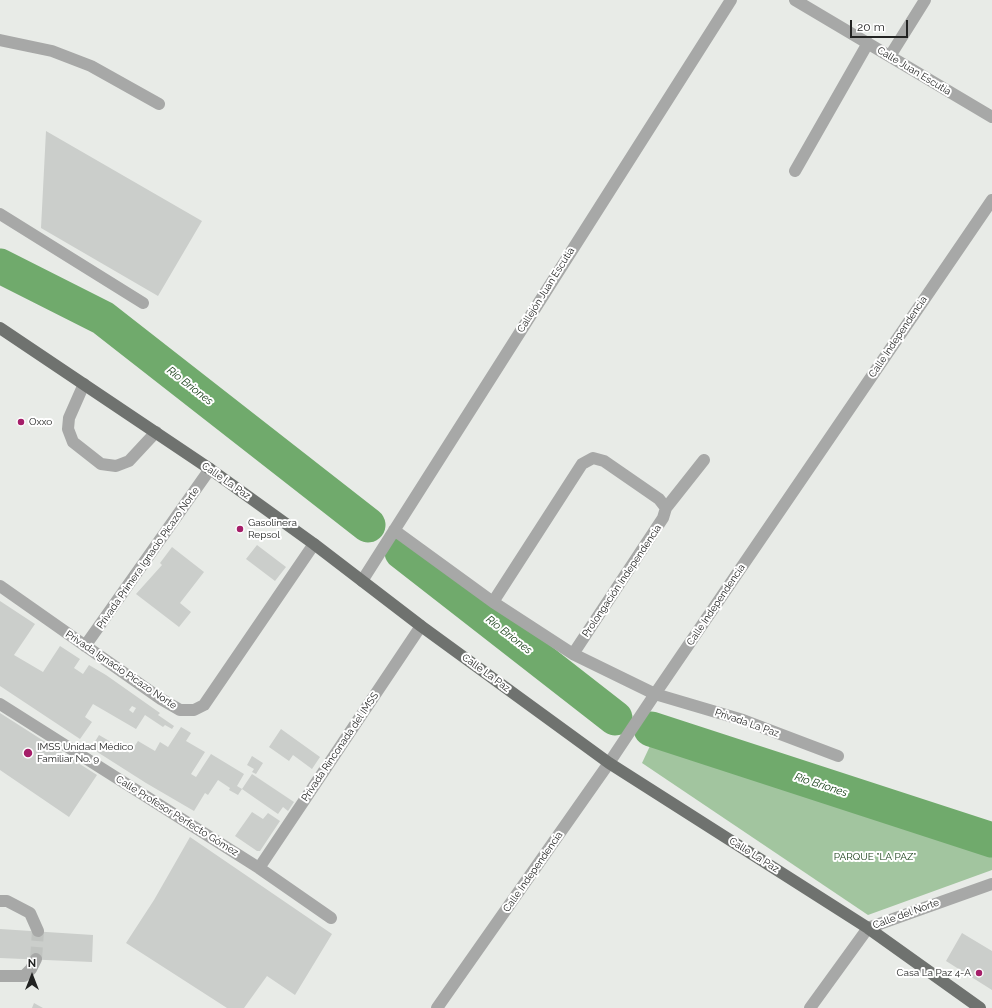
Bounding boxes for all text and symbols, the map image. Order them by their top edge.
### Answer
scale bar [852,12,910,38]
text: 20 m [857,20,885,34]
street label: Calle Juan Escutia [875,44,953,98]
street label: Callejón Juan Escutia [515,245,577,335]
street label: Calle Independencia [866,294,930,380]
water label: Rio Briones [164,364,216,408]
place label: Oxxo [29,416,52,428]
marker: Oxxo [16,417,26,427]
street label: Calle La Paz [199,460,253,502]
street label: Privada Primera Ignacio Picazo Norte [94,485,202,631]
place label: Gasolinera Repsol [248,517,297,540]
street label: Prolongación Independencia [580,523,664,639]
marker: Gasolinera Repsol [235,524,245,534]
street label: Calle Independencia [684,562,748,648]
water label: Rio Briones [483,613,535,657]
street label: Privada Ignacio Picazo Norte [63,628,179,712]
street label: Calle La Paz [460,652,512,694]
street label: Privada Rinconada del IMSS [299,690,381,804]
street label: Privada La Paz [713,706,781,740]
place label: IMSS Unidad Médico Familiar No. 9 [37,741,133,764]
marker: IMSS Unidad Médico Familiar No. 9 [22,747,34,759]
water label: Rio Briones [793,770,849,800]
street label: Calle Profesor Perfecto Gómez [114,773,240,859]
street label: Calle Independencia [501,829,565,915]
street label: Calle La Paz [727,835,781,875]
park label: PARQUE "LA PAZ" [834,851,916,863]
street label: Calle del Norte [871,896,941,932]
north arrow [12,956,52,996]
text: N [28,957,36,970]
place label: Casa La Paz 4-A [897,967,971,979]
marker: Casa La Paz 4-A [974,968,984,978]

